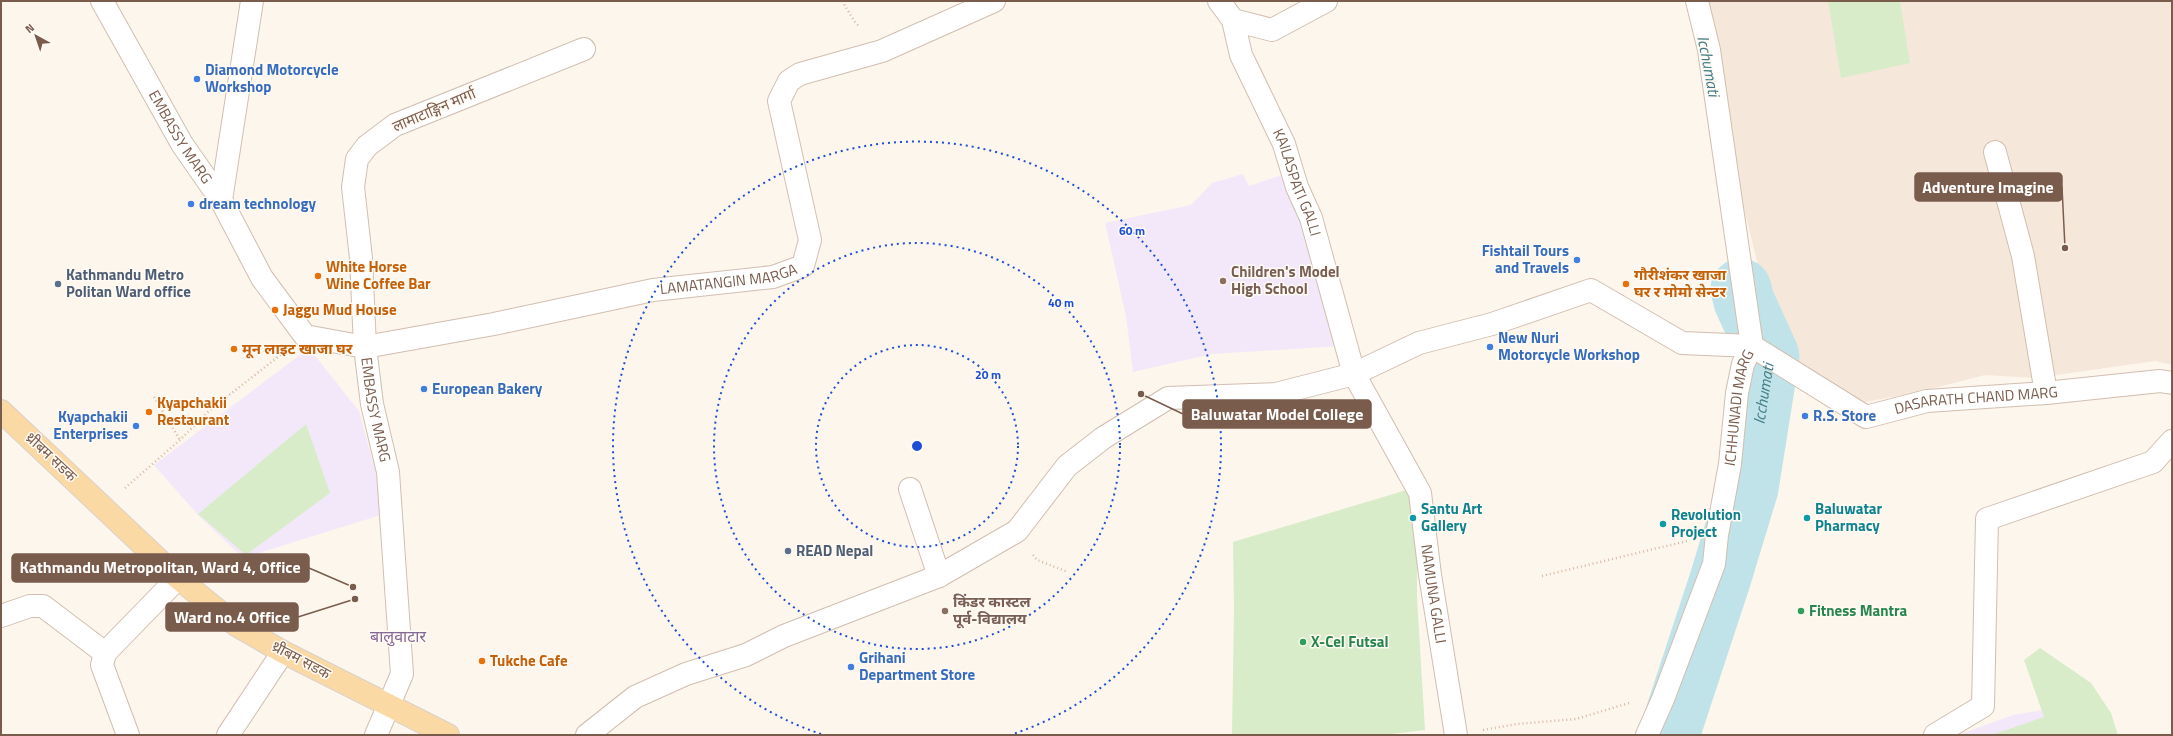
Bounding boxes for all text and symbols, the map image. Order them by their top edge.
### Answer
north arrow [16,16,56,56]
text: N [22,20,38,37]
water label: Icchumati [1691,34,1727,100]
place label: Diamond Motorcycle Workshop [205,58,339,98]
marker: Diamond Motorcycle Workshop [192,74,202,84]
street label: लामाटाङ्गिन मार्गा [389,81,480,137]
street label: EMBASSY MARG [143,86,218,188]
street label: KAILASPATI GALLI [1267,124,1327,239]
callout: Adventure Imagine [1915,173,2062,201]
text: Adventure Imagine [1922,175,2054,199]
place label: dream technology [199,192,316,215]
marker: dream technology [186,199,196,209]
text: 60 m [1119,221,1145,240]
place label: Fishtail Tours and Travels [1482,239,1569,279]
place label: White Horse Wine Coffee Bar [326,255,431,295]
marker: Fishtail Tours and Travels [1572,255,1582,265]
street label: LAMATANGIN MARGA [659,257,800,300]
place label: Children's Model High School [1231,260,1340,300]
place label: Kathmandu Metro Politan Ward office [66,263,191,303]
place label: गौरीशंकर खाजा घर र मोमो सेन्टर [1634,263,1727,303]
marker: White Horse Wine Coffee Bar [313,271,323,281]
marker: Children's Model High School [1218,276,1228,286]
marker: Kathmandu Metro Politan Ward office [53,279,63,289]
marker: गौरीशंकर खाजा घर र मोमो सेन्टर [1621,279,1631,289]
text: 40 m [1048,293,1074,312]
place label: Jaggu Mud House [283,298,397,321]
marker: Jaggu Mud House [270,305,280,315]
place label: New Nuri Motorcycle Workshop [1498,326,1640,366]
place label: मून लाइट खाजा घर [242,337,353,360]
marker: New Nuri Motorcycle Workshop [1485,342,1495,352]
marker: मून लाइट खाजा घर [229,344,239,354]
street label: ICHHUNADI MARG [1718,345,1759,468]
street label: EMBASSY MARG [355,356,397,464]
water label: Icchumati [1746,360,1780,426]
text: 20 m [975,365,1001,384]
place label: European Bakery [432,377,543,400]
street label: DASARATH CHAND MARG [1892,380,2059,420]
marker: European Bakery [419,384,429,394]
place label: Kyapchakii Restaurant [157,391,230,431]
callout: Baluwatar Model College [1183,400,1371,428]
text: Baluwatar Model College [1191,402,1363,426]
place label: R.S. Store [1813,404,1877,427]
place label: Kyapchakii Enterprises [53,405,128,445]
marker: Kyapchakii Restaurant [144,407,154,417]
marker: R.S. Store [1800,411,1810,421]
marker: Kyapchakii Enterprises [131,421,141,431]
street label: थ्रीबम सडक [20,426,83,487]
centre of rings [910,439,924,453]
place label: Santu Art Gallery [1421,497,1483,537]
place label: Baluwatar Pharmacy [1815,497,1883,537]
place label: Revolution Project [1671,503,1741,543]
marker: Santu Art Gallery [1408,513,1418,523]
marker: Baluwatar Pharmacy [1802,513,1812,523]
marker: Revolution Project [1658,519,1668,529]
place label: READ Nepal [796,539,873,562]
street label: NAMUNA GALLI [1415,543,1453,645]
marker: READ Nepal [783,546,793,556]
callout: Kathmandu Metropolitan, Ward 4, Office [12,554,309,582]
text: Kathmandu Metropolitan, Ward 4, Office [19,555,301,579]
place label: किंडर कास्टल पूर्व-विद्यालय [953,590,1032,630]
place label: Fitness Mantra [1809,599,1908,622]
callout: Ward no.4 Office [166,603,298,631]
text: Ward no.4 Office [174,605,290,629]
marker: किंडर कास्टल पूर्व-विद्यालय [940,606,950,616]
marker: Fitness Mantra [1796,606,1806,616]
district label: बालुवाटार [370,624,426,648]
place label: X-Cel Futsal [1311,630,1389,653]
street label: थ्रीबम सडक [268,634,335,685]
marker: X-Cel Futsal [1298,637,1308,647]
place label: Grihani Department Store [859,646,975,686]
place label: Tukche Cafe [490,649,568,672]
marker: Tukche Cafe [477,656,487,666]
marker: Grihani Department Store [846,662,856,672]

